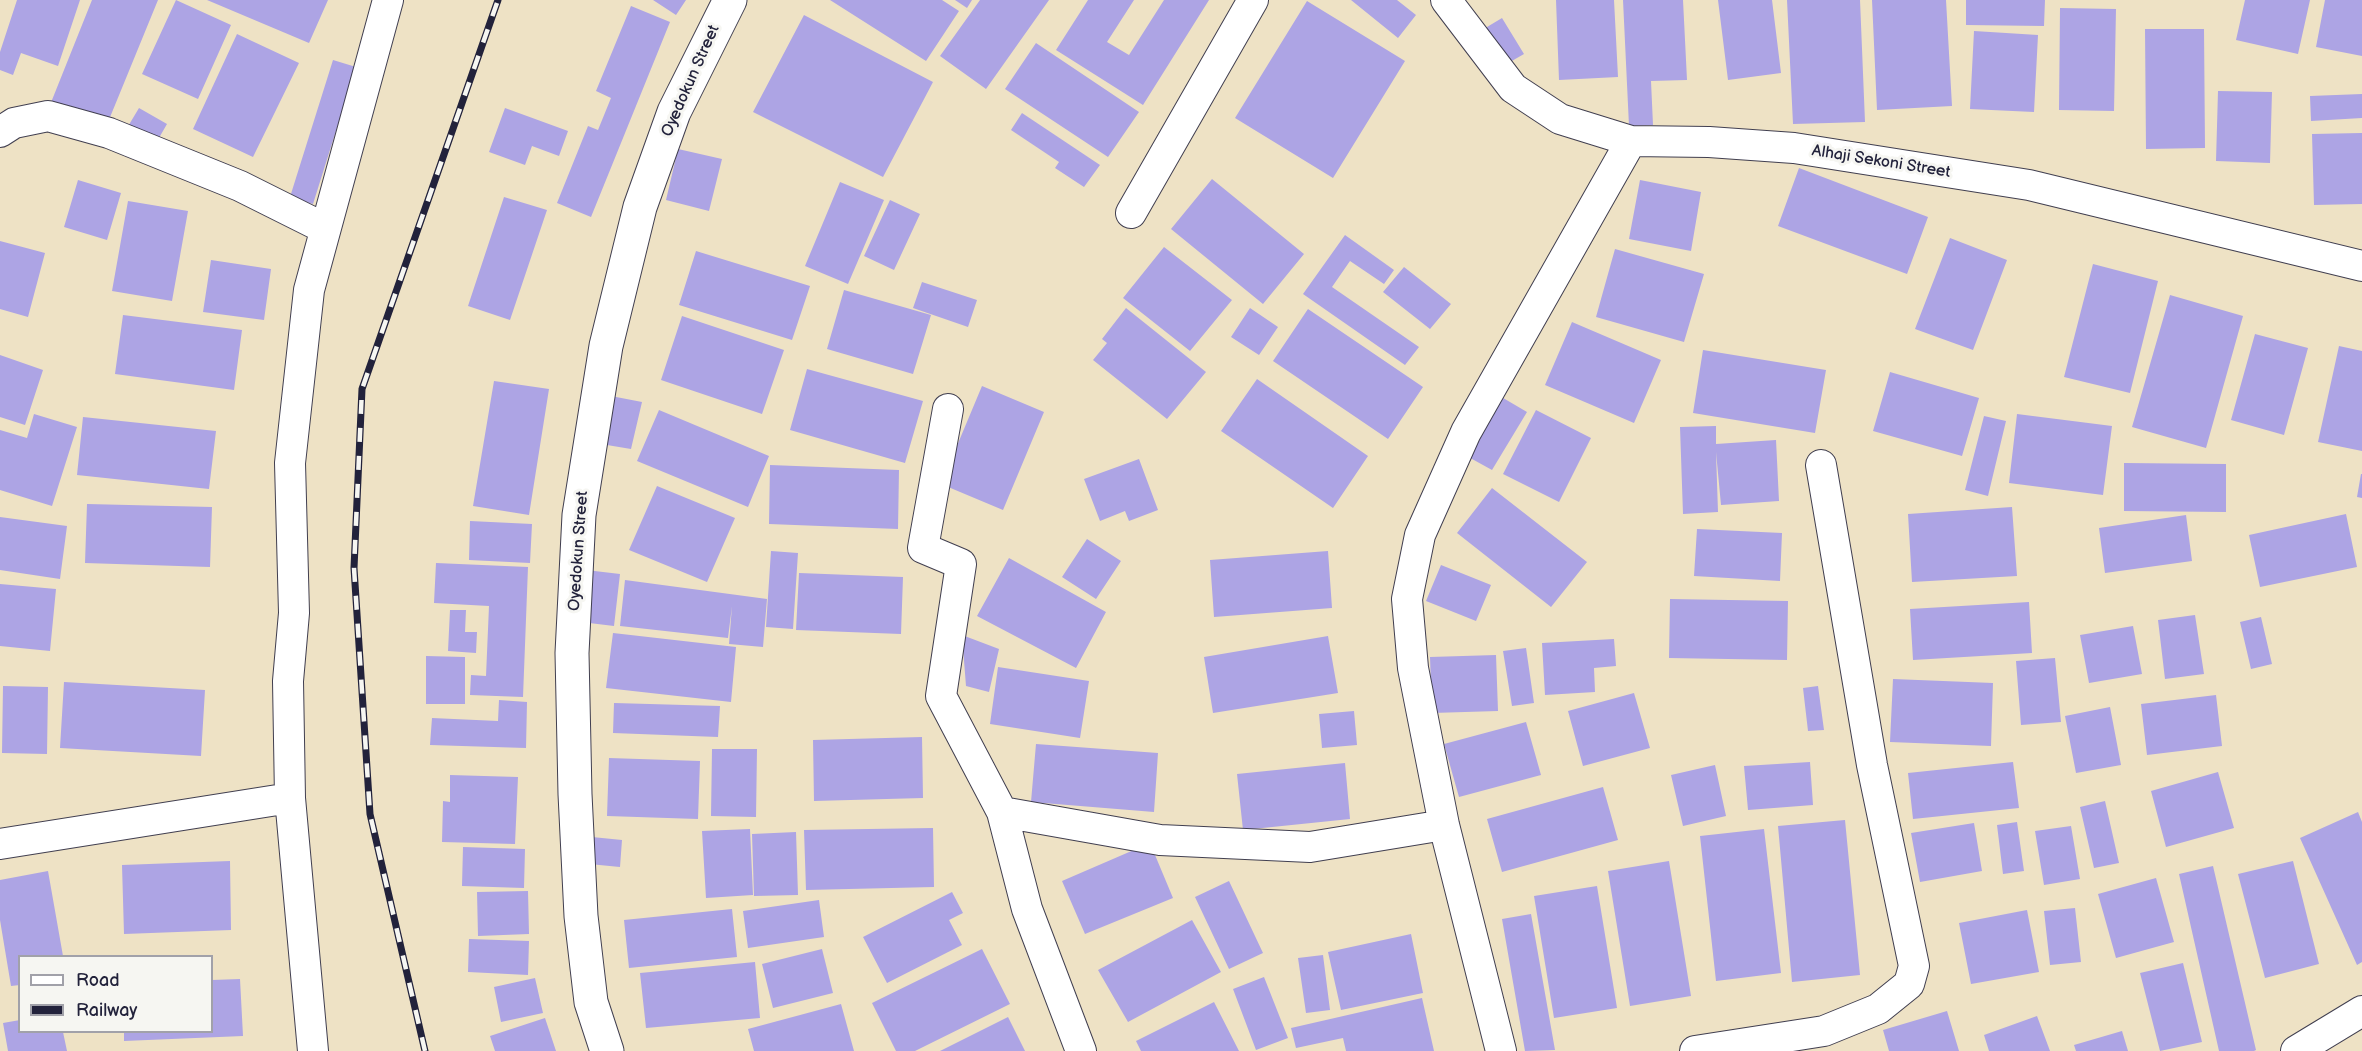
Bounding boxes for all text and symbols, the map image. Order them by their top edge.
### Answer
street label: Oyedokun Street [658,22,724,140]
street label: Alhaji Sekoni Street [1810,142,1952,182]
street label: Oyedokun Street [565,490,593,612]
legend [18,955,213,1033]
text: Road [76,970,120,991]
text: Railway [76,1000,138,1021]

